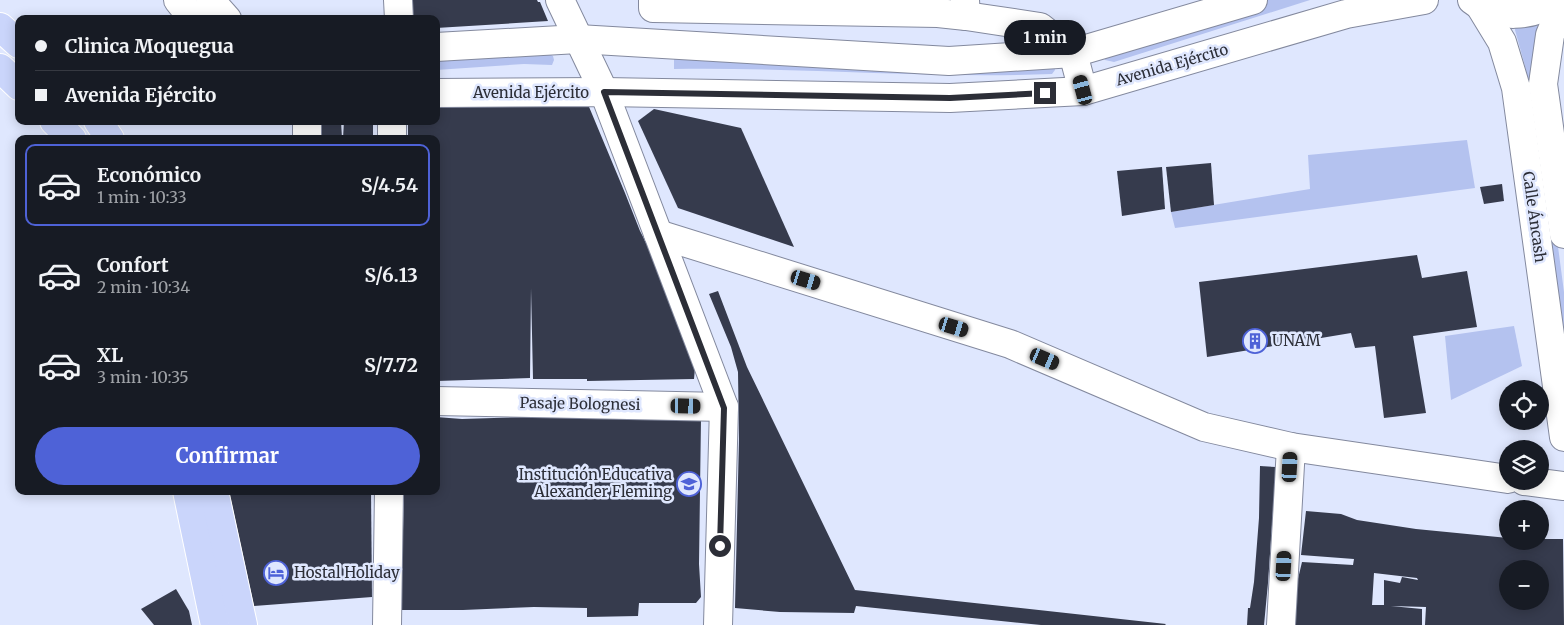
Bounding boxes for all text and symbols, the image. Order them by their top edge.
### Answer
callout: 1 min [1004,21,1086,56]
text: 1 min [1023,27,1067,47]
text: Clinica Moquegua [65,34,234,58]
street label: Avenida Ejército [1113,39,1230,90]
car [1071,74,1094,106]
route end [1034,82,1056,104]
text: Avenida Ejército [65,83,216,107]
street label: Avenida Ejército [472,83,589,102]
icon: car [37,163,82,208]
text: Económico [97,163,201,187]
street label: Calle Áncash [1519,170,1551,264]
text: S/4.54 [361,173,418,197]
text: 1 min · 10:33 [97,187,187,207]
icon: car [37,253,82,298]
text: Confort [97,253,169,277]
text: S/6.13 [365,263,418,287]
car [789,268,822,292]
text: 2 min · 10:34 [97,277,190,297]
car [937,315,970,339]
building icon: UNAM [1242,328,1268,354]
place label: UNAM [1272,331,1321,350]
icon: car [37,343,82,388]
text: XL [97,343,123,367]
car [1028,346,1061,372]
text: S/7.72 [364,353,418,377]
text: 3 min · 10:35 [97,367,189,387]
map controls [1499,380,1549,610]
button: locate [1499,380,1549,430]
street label: Pasaje Bolognesi [519,393,641,414]
car [670,398,701,414]
button: Confirmar [35,427,420,485]
button: layers [1499,440,1549,490]
car [1281,452,1298,482]
place label: Institución Educativa Alexander Fleming [518,465,672,501]
school or university icon: Institución Educativa Alexander Fleming [676,471,702,497]
button: + [1499,500,1549,550]
route start [709,535,731,557]
car [1275,551,1292,581]
hotel icon: Hostal Holiday [263,560,289,586]
button: − [1499,560,1549,610]
place label: Hostal Holiday [294,563,400,582]

